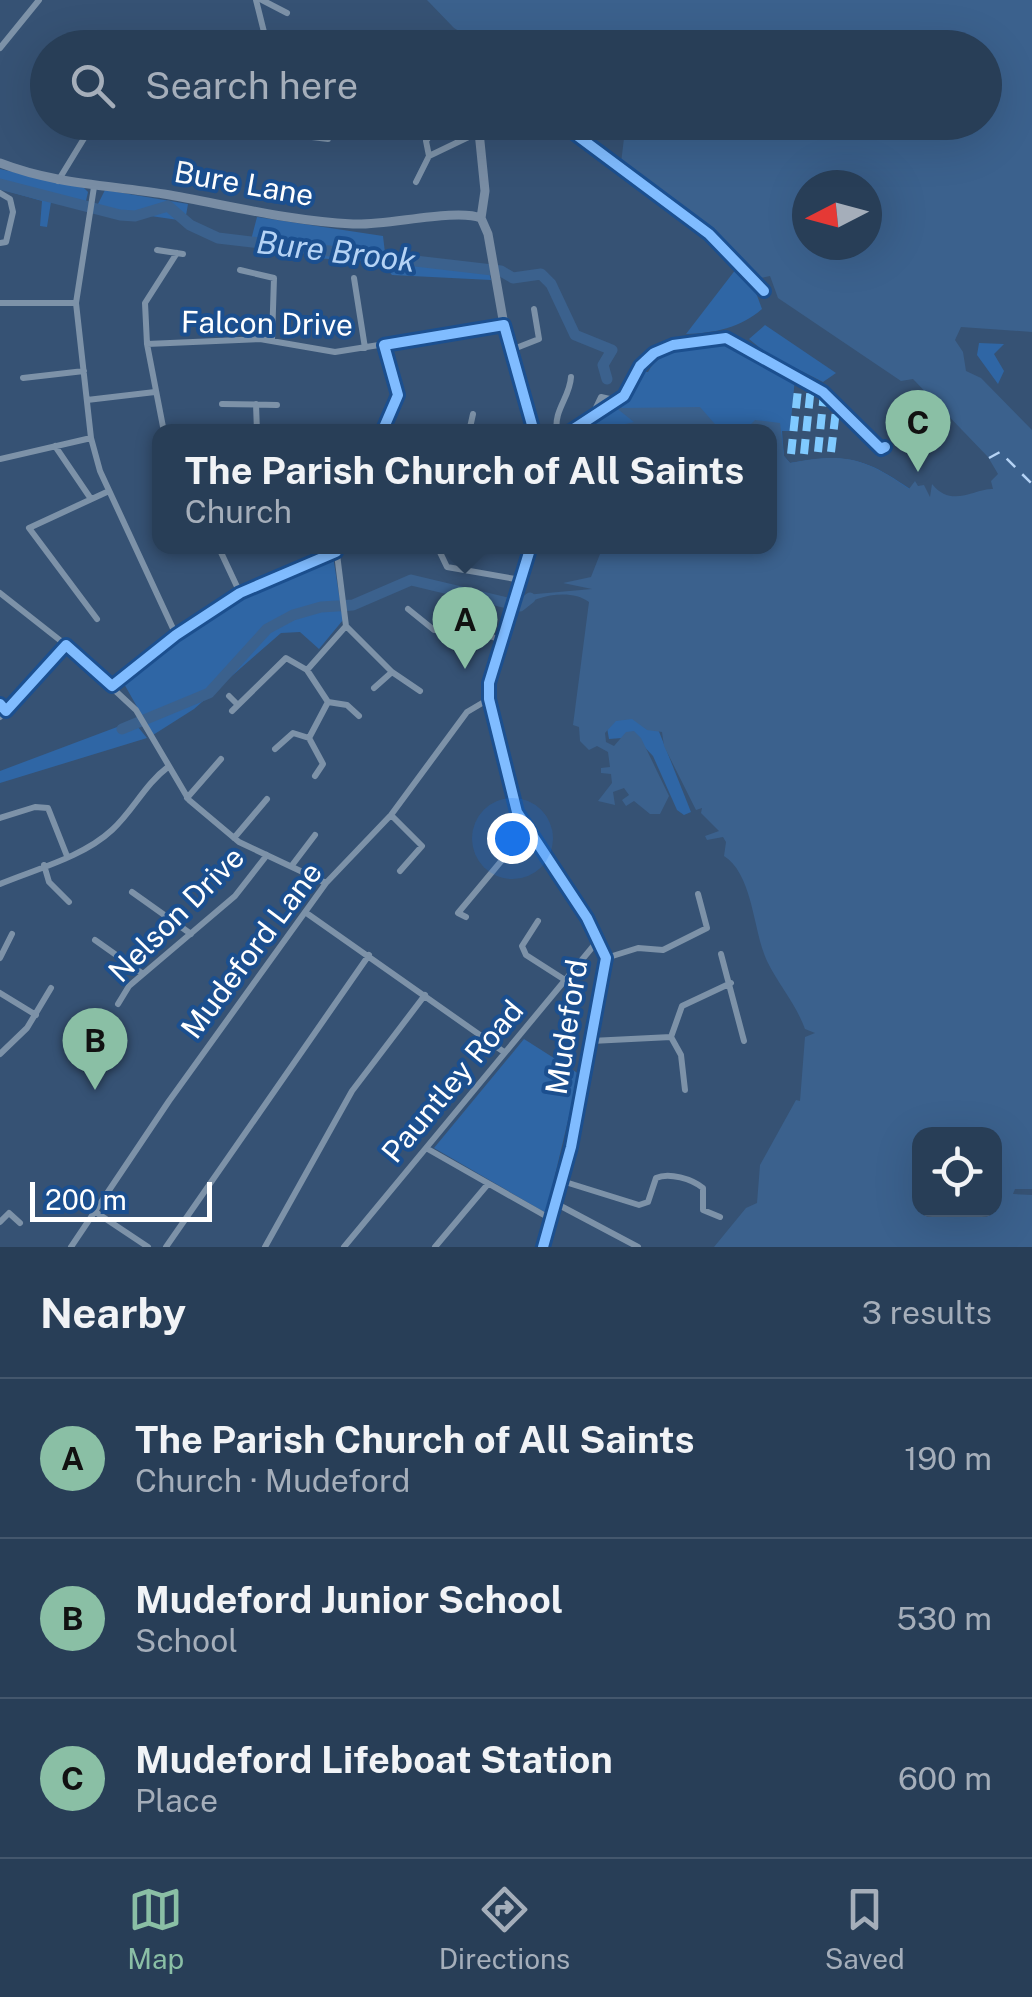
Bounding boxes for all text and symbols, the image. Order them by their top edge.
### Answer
search box [30,30,1002,140]
icon: search [65,58,120,113]
text: Search here [145,63,358,108]
street label: Bure Lane [171,153,317,213]
north arrow [792,170,882,260]
water label: Bure Brook [254,223,418,279]
street label: Falcon Drive [181,304,353,342]
pin: C [886,390,950,472]
popup [152,424,777,554]
text: The Parish Church of All Saints [185,448,744,493]
text: Church [185,493,292,530]
pin: A [432,586,498,669]
your location [487,813,538,864]
street label: Nelson Drive [101,839,251,989]
street label: Mudeford Lane [173,855,329,1045]
street label: Mudeford [538,957,594,1097]
street label: Pauntley Road [374,993,530,1169]
pin: B [62,1008,128,1090]
map controls [912,1127,1002,1217]
button: locate [912,1127,1002,1217]
scale bar [30,1177,212,1222]
text: 200 m [45,1183,127,1216]
text: Nearby [40,1288,186,1337]
text: 3 results [862,1294,992,1331]
text: The Parish Church of All Saints [135,1417,695,1462]
text: A [61,1440,84,1477]
text: 190 m [904,1440,992,1477]
text: Church · Mudeford [135,1462,410,1499]
text: Mudeford Junior School [135,1577,563,1622]
text: B [62,1600,83,1637]
text: 530 m [897,1600,992,1637]
text: School [135,1622,238,1659]
text: Mudeford Lifeboat Station [135,1737,613,1782]
text: C [61,1760,84,1797]
text: 600 m [898,1760,992,1797]
text: Place [135,1782,218,1819]
tab: Map [127,1882,184,1975]
tab: Directions [439,1882,570,1975]
tab: Saved [825,1882,905,1975]

